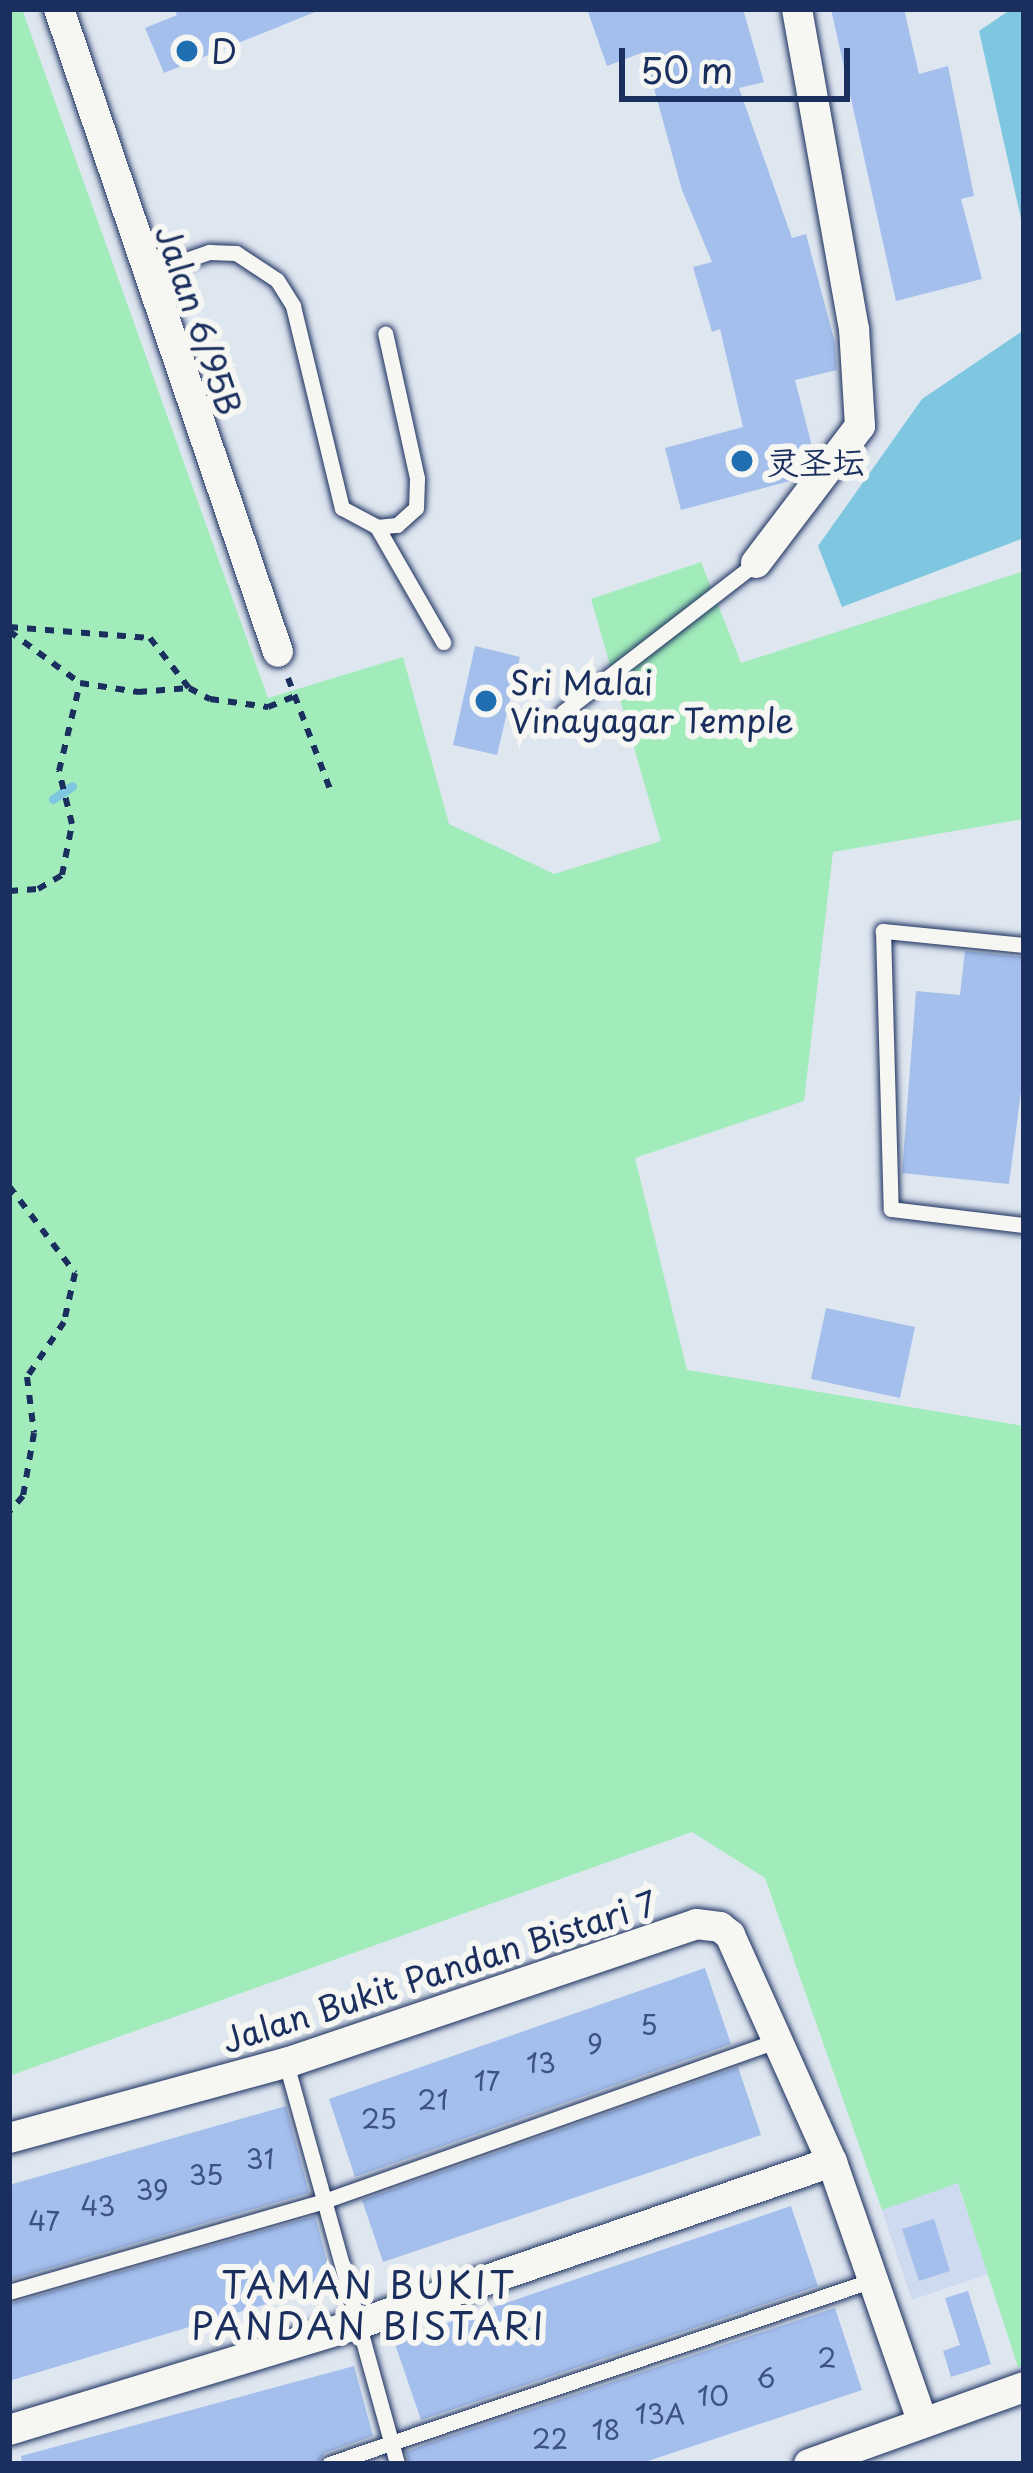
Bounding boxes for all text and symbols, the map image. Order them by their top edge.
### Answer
scale bar [625,24,856,98]
place label: D [211,31,237,71]
marker: D [174,38,200,64]
text: 50 m [640,42,733,96]
street label: Jalan 6/95B [148,219,250,421]
place label: 灵圣坛 [766,441,865,481]
marker: 灵圣坛 [729,448,755,474]
place label: Sri Malai Vinayagar Temple [510,662,796,740]
marker: Sri Malai Vinayagar Temple [473,688,499,714]
street label: Jalan Bukit Pandan Bistari 7 [214,1881,664,2061]
house number: 5 [640,2008,658,2040]
house number: 9 [587,2027,603,2059]
house number: 13 [526,2046,556,2078]
house number: 17 [474,2064,500,2096]
house number: 21 [417,2083,449,2115]
house number: 25 [361,2102,397,2134]
house number: 31 [246,2142,274,2174]
house number: 35 [189,2158,223,2190]
house number: 39 [135,2173,169,2205]
house number: 43 [81,2189,115,2221]
house number: 47 [28,2204,60,2236]
district label: TAMAN BUKIT PANDAN BISTARI [191,2262,547,2347]
house number: 2 [817,2341,837,2373]
house number: 6 [757,2361,775,2393]
house number: 10 [697,2379,729,2411]
house number: 13A [635,2397,685,2429]
house number: 18 [592,2413,620,2445]
house number: 22 [532,2422,568,2454]

